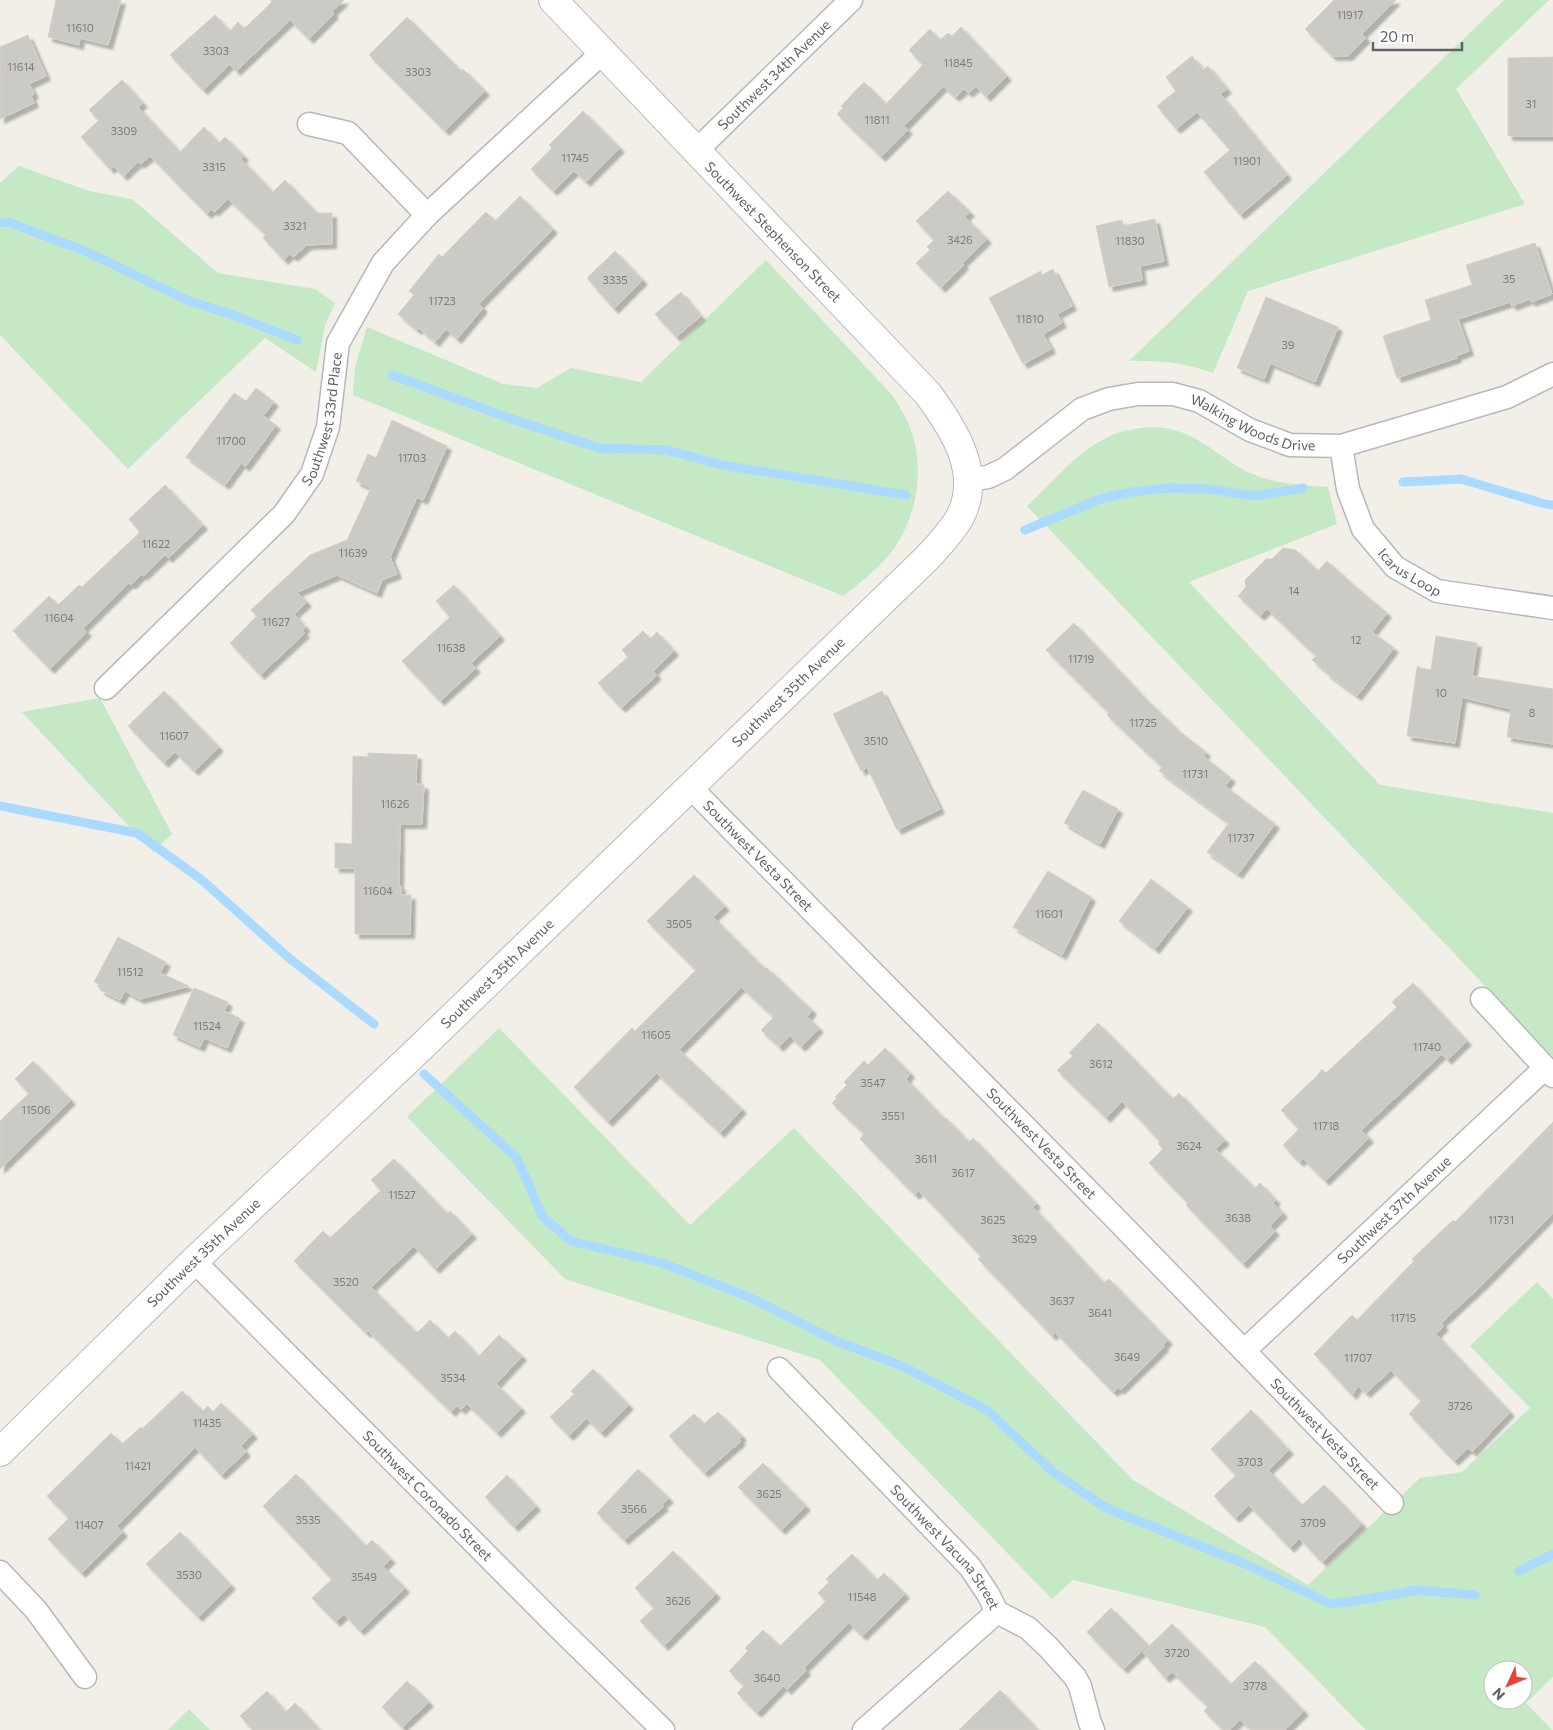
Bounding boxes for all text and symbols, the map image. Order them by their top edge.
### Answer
house number: 11917 [1337,8,1363,21]
street label: Southwest 34th Avenue [714,16,834,133]
scale bar [1373,20,1462,52]
house number: 11610 [66,21,94,34]
text: 20 m [1380,27,1414,45]
house number: 3303 [203,44,229,57]
house number: 11845 [943,56,973,69]
house number: 11614 [7,60,35,73]
house number: 3303 [405,65,431,78]
house number: 31 [1526,97,1536,110]
house number: 11811 [864,113,890,126]
house number: 3309 [111,124,138,137]
house number: 11745 [561,151,589,164]
house number: 11901 [1233,154,1261,167]
street label: Southwest Stephenson Street [702,158,845,306]
house number: 3315 [202,160,226,173]
house number: 3321 [283,219,307,232]
house number: 3426 [947,233,973,246]
house number: 11830 [1115,234,1145,247]
house number: 35 [1503,272,1515,285]
house number: 3335 [602,273,628,286]
house number: 11723 [428,294,456,307]
house number: 11810 [1016,312,1044,325]
house number: 39 [1282,338,1295,351]
street label: Southwest 33rd Place [298,351,345,489]
street label: Walking Woods Drive [1189,390,1316,453]
house number: 11700 [216,434,246,447]
house number: 11703 [398,451,426,464]
house number: 11622 [142,537,170,550]
street label: Icarus Loop [1375,545,1445,600]
house number: 11639 [338,546,368,559]
house number: 14 [1288,584,1300,597]
house number: 11604 [44,611,74,624]
house number: 11627 [262,615,290,628]
street label: Southwest 35th Avenue [728,633,848,750]
house number: 12 [1351,633,1361,646]
house number: 11638 [436,641,466,654]
house number: 11719 [1068,652,1095,665]
house number: 10 [1435,686,1447,699]
house number: 8 [1529,706,1536,719]
house number: 11725 [1129,716,1157,729]
house number: 11607 [159,729,189,742]
house number: 3510 [864,734,888,747]
house number: 11731 [1182,767,1208,780]
street label: Southwest Vesta Street [700,796,817,915]
house number: 11626 [381,797,410,810]
house number: 11737 [1227,831,1255,844]
house number: 11604 [363,884,393,897]
house number: 11601 [1035,907,1063,920]
street label: Southwest 35th Avenue [437,915,557,1032]
house number: 3505 [666,917,692,930]
house number: 11512 [117,965,143,978]
house number: 11524 [193,1019,222,1032]
house number: 11605 [641,1028,671,1041]
house number: 11740 [1413,1040,1441,1053]
house number: 3612 [1089,1057,1113,1070]
house number: 3547 [861,1076,886,1089]
street label: Southwest Vesta Street [983,1084,1100,1202]
house number: 11506 [21,1103,51,1116]
house number: 3551 [881,1109,905,1122]
house number: 11718 [1313,1119,1340,1132]
house number: 3624 [1176,1139,1202,1152]
house number: 3611 [915,1152,937,1165]
street label: Southwest 37th Avenue [1333,1152,1454,1267]
house number: 3617 [951,1166,975,1179]
house number: 11527 [388,1188,416,1201]
street label: Southwest 35th Avenue [143,1194,264,1311]
house number: 3638 [1225,1211,1251,1224]
house number: 3625 [980,1213,1006,1226]
house number: 11731 [1488,1213,1514,1226]
house number: 3629 [1011,1232,1037,1245]
house number: 3520 [333,1275,359,1288]
house number: 3637 [1050,1294,1075,1307]
house number: 3641 [1088,1306,1112,1319]
house number: 11715 [1390,1311,1416,1324]
house number: 3649 [1114,1350,1140,1363]
house number: 11707 [1344,1351,1372,1364]
house number: 3534 [440,1371,466,1384]
street label: Southwest Vesta Street [1267,1374,1384,1493]
house number: 3726 [1448,1399,1473,1412]
house number: 11435 [193,1416,221,1429]
street label: Southwest Coronado Street [359,1427,496,1564]
house number: 3703 [1237,1455,1263,1468]
house number: 11421 [125,1459,151,1472]
street label: Southwest Vacuna Street [887,1481,1003,1612]
house number: 3625 [756,1487,782,1500]
house number: 3566 [621,1502,647,1515]
house number: 3535 [295,1513,321,1526]
house number: 3709 [1300,1516,1326,1529]
house number: 11407 [75,1518,104,1531]
house number: 3530 [176,1568,202,1581]
house number: 3549 [351,1570,377,1583]
house number: 11548 [847,1590,877,1603]
house number: 3626 [665,1594,691,1607]
house number: 3720 [1164,1646,1190,1659]
north arrow [1483,1660,1533,1710]
house number: 3640 [754,1671,780,1684]
house number: 3778 [1243,1679,1268,1692]
text: N [1489,1685,1508,1704]

